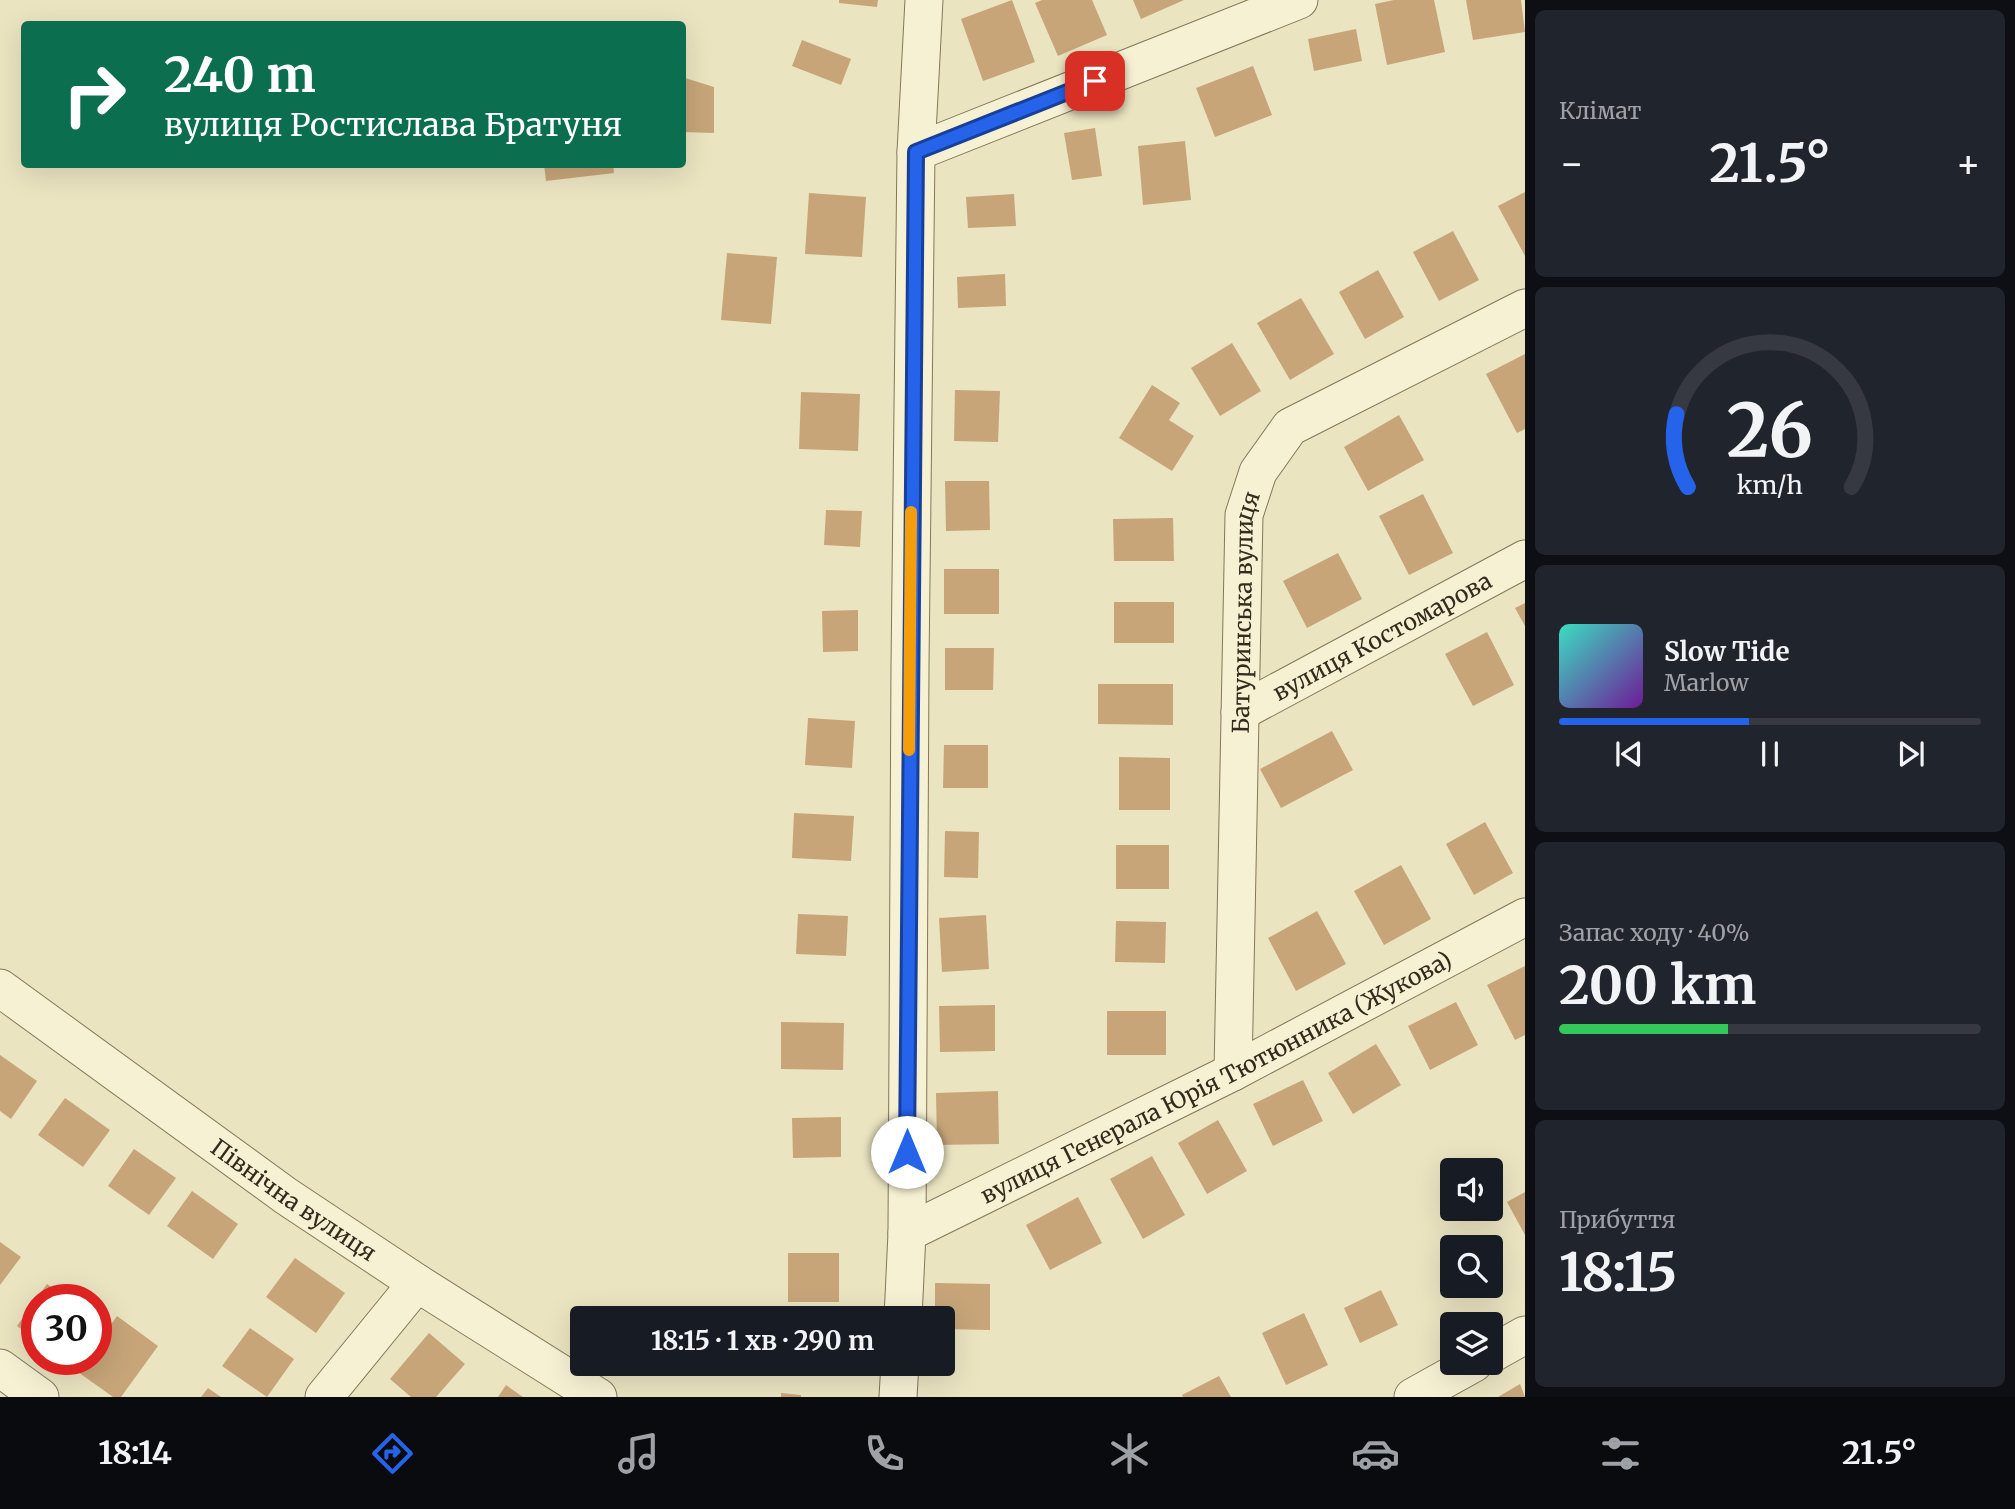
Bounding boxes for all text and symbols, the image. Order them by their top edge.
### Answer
text: 240 m [164,44,316,105]
icon: right [49,49,140,140]
pin [1065,51,1125,111]
icon: arrive [1076,62,1114,100]
text: Клімат [1559,96,1641,125]
text: вулиця Ростислава Братуня [164,105,622,145]
text: 21.5° [1709,131,1831,196]
text: − [1559,140,1584,187]
text: + [1956,140,1981,187]
text: 26 [1727,386,1813,478]
text: km/h [1737,469,1803,501]
street label: Батуринська вулиця [1225,487,1265,734]
street label: вулиця Костомарова [1267,565,1496,706]
text: Slow Tide [1664,635,1790,668]
text: Marlow [1664,668,1749,697]
icon: previous [1610,735,1648,773]
icon: pause [1751,735,1789,773]
icon: next [1892,735,1930,773]
text: Запас ходу · 40% [1559,918,1750,947]
street label: вулиця Генерала Юрія Тютюнника (Жукова) [975,944,1456,1209]
text: 200 km [1559,953,1756,1018]
position arrow [870,1115,944,1189]
street label: Північна вулиця [205,1132,382,1267]
map controls [1440,1158,1503,1375]
button: sound [1440,1158,1503,1221]
text: Прибуття [1559,1205,1676,1234]
button: search [1440,1235,1503,1298]
text: 18:15 [1559,1240,1677,1305]
speed limit sign: 30 [21,1284,112,1375]
button: layers [1440,1312,1503,1375]
text: 18:15 · 1 хв · 290 m [651,1324,874,1357]
icon: directions [368,1429,417,1478]
icon: music [614,1429,663,1478]
icon: phone [860,1429,909,1478]
icon: climate [1105,1429,1154,1478]
icon: car [1351,1429,1400,1478]
icon: filters [1596,1429,1645,1478]
text: 18:14 [98,1433,172,1473]
text: 21.5° [1842,1433,1917,1473]

